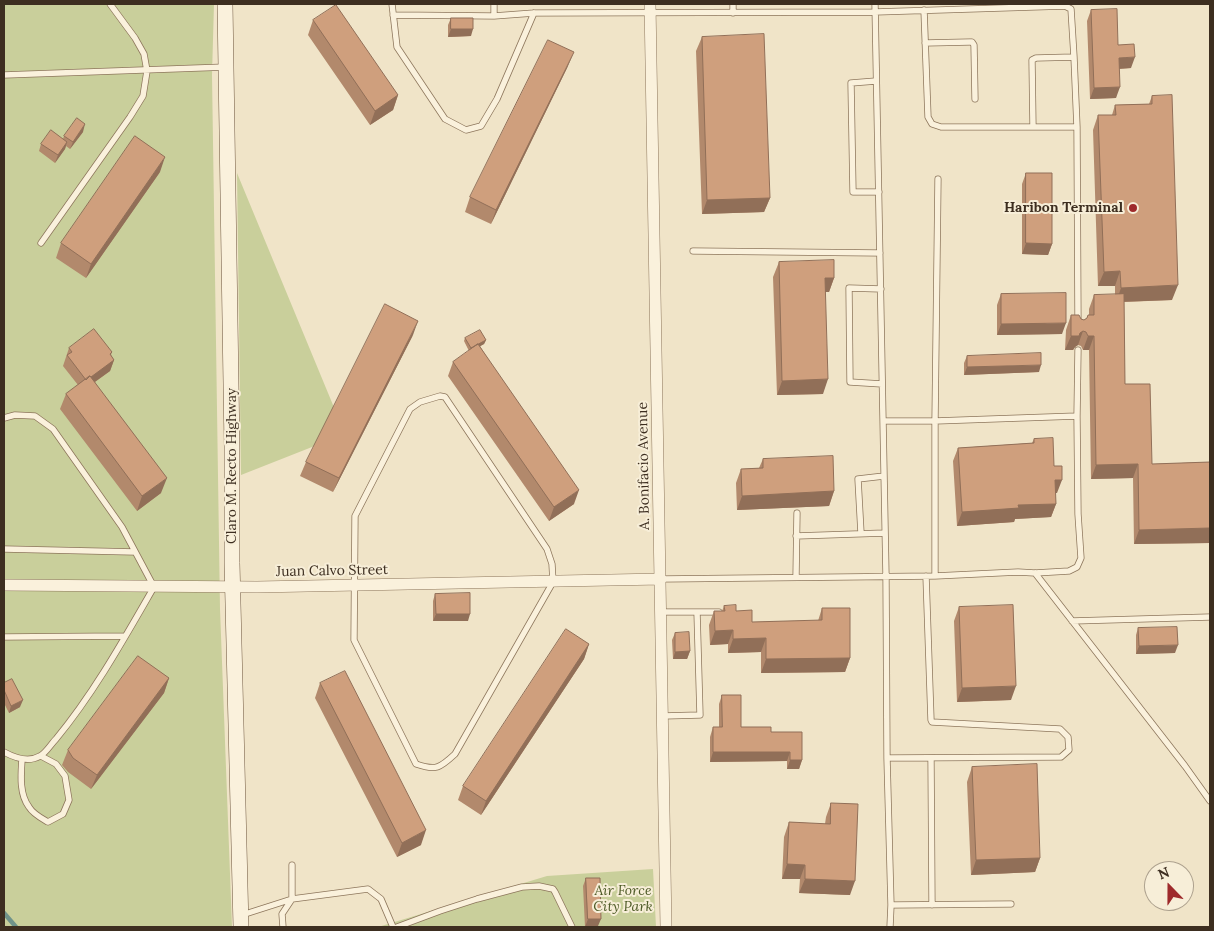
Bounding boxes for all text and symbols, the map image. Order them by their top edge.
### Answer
place label: Haribon Terminal [1004,200,1123,216]
marker: Haribon Terminal [1127,202,1139,214]
street label: Claro M. Recto Highway [224,388,240,544]
street label: A. Bonifacio Avenue [634,402,654,530]
street label: Juan Calvo Street [276,562,388,580]
north arrow [1144,861,1194,911]
text: N [1155,863,1172,883]
park label: Air Force City Park [593,883,653,916]

